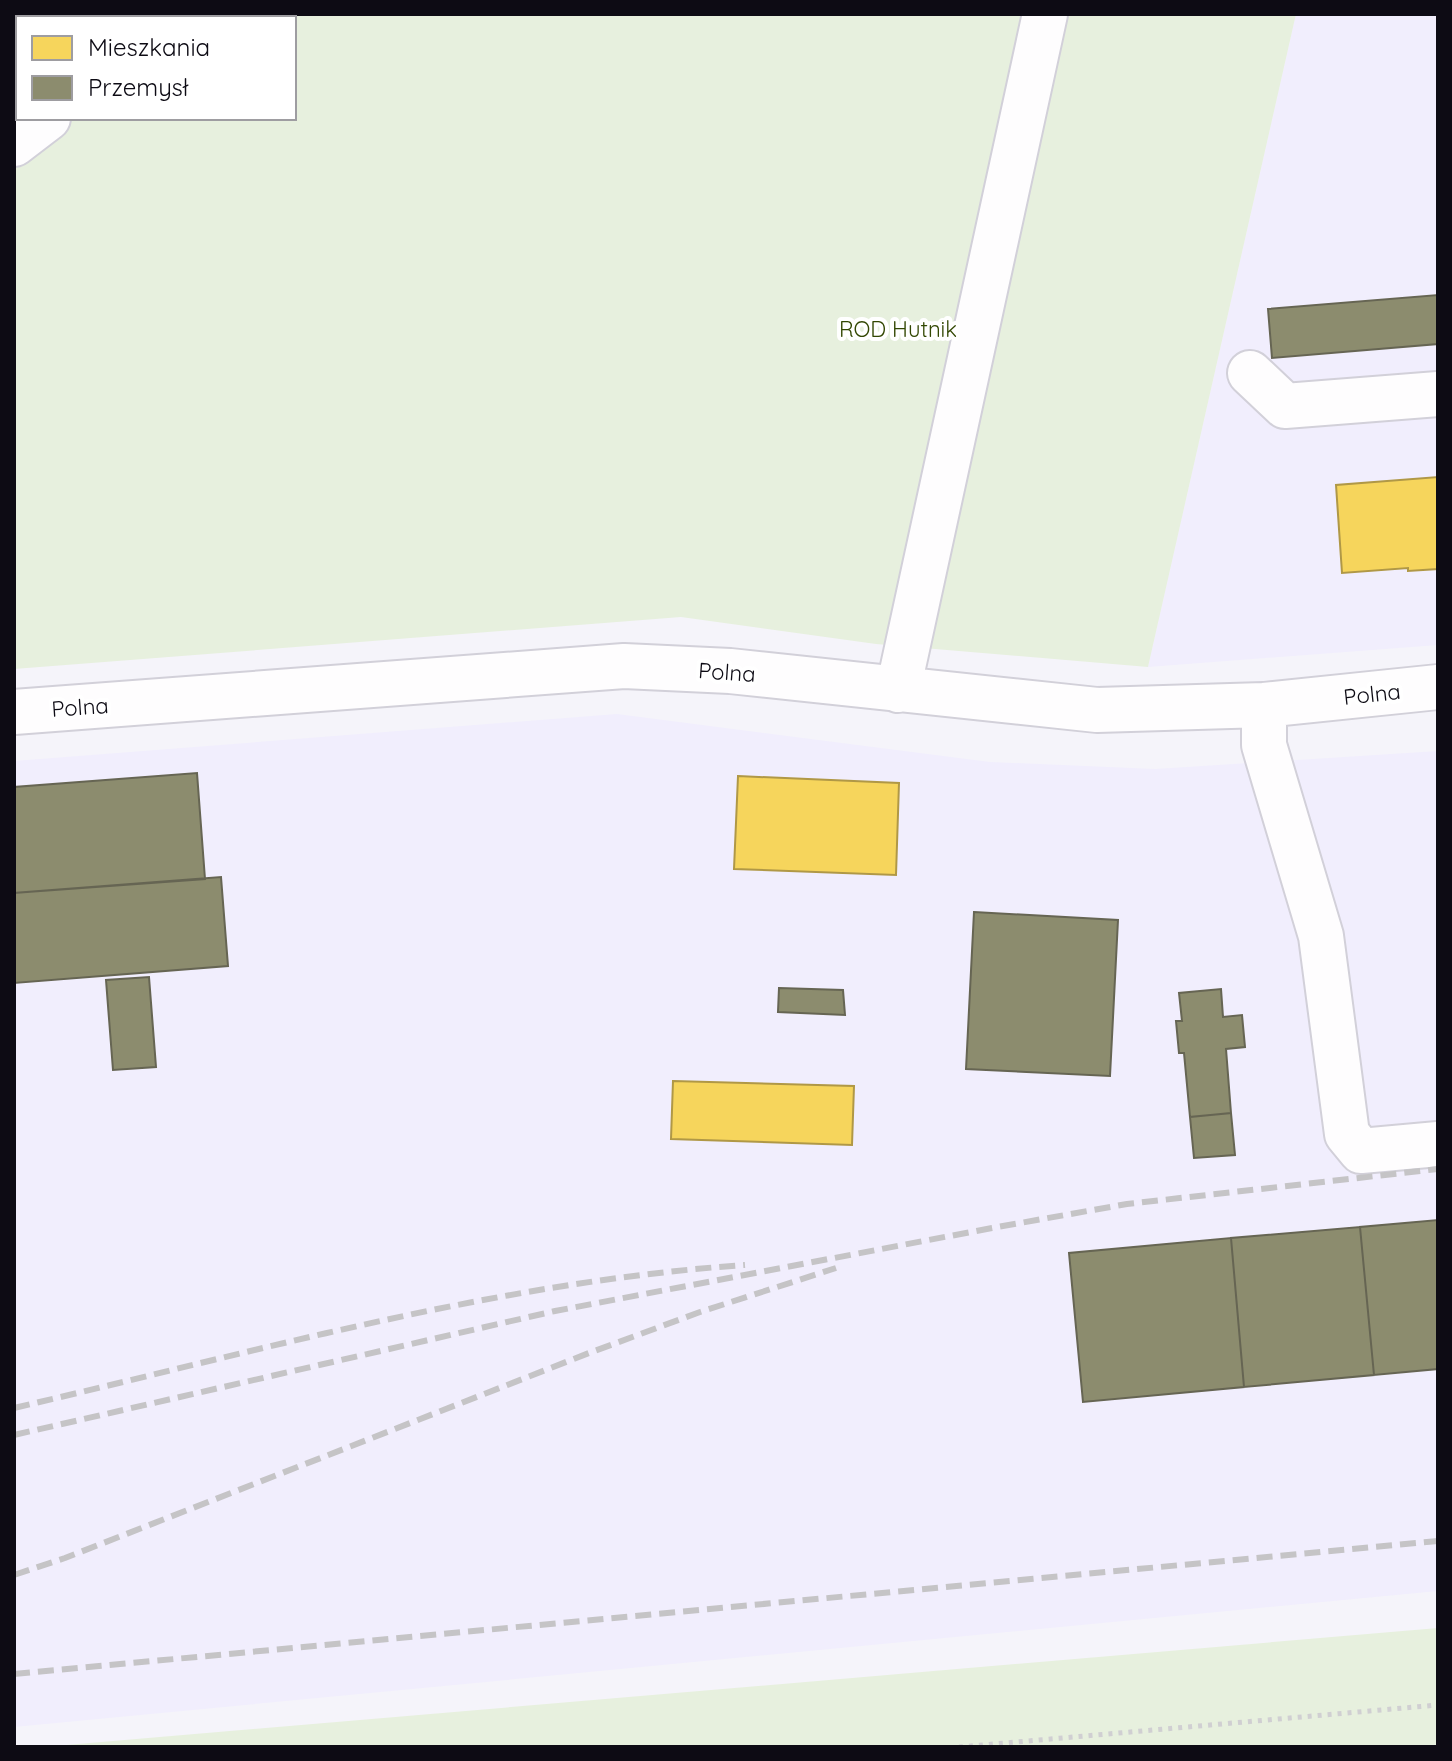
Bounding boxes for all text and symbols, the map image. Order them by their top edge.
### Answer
legend [16,16,296,120]
text: Mieszkania [88,32,210,62]
text: Przemysł [88,72,189,102]
park label: ROD Hutnik [839,315,957,343]
street label: Polna [697,656,757,688]
street label: Polna [1342,677,1402,711]
street label: Polna [50,691,110,723]

